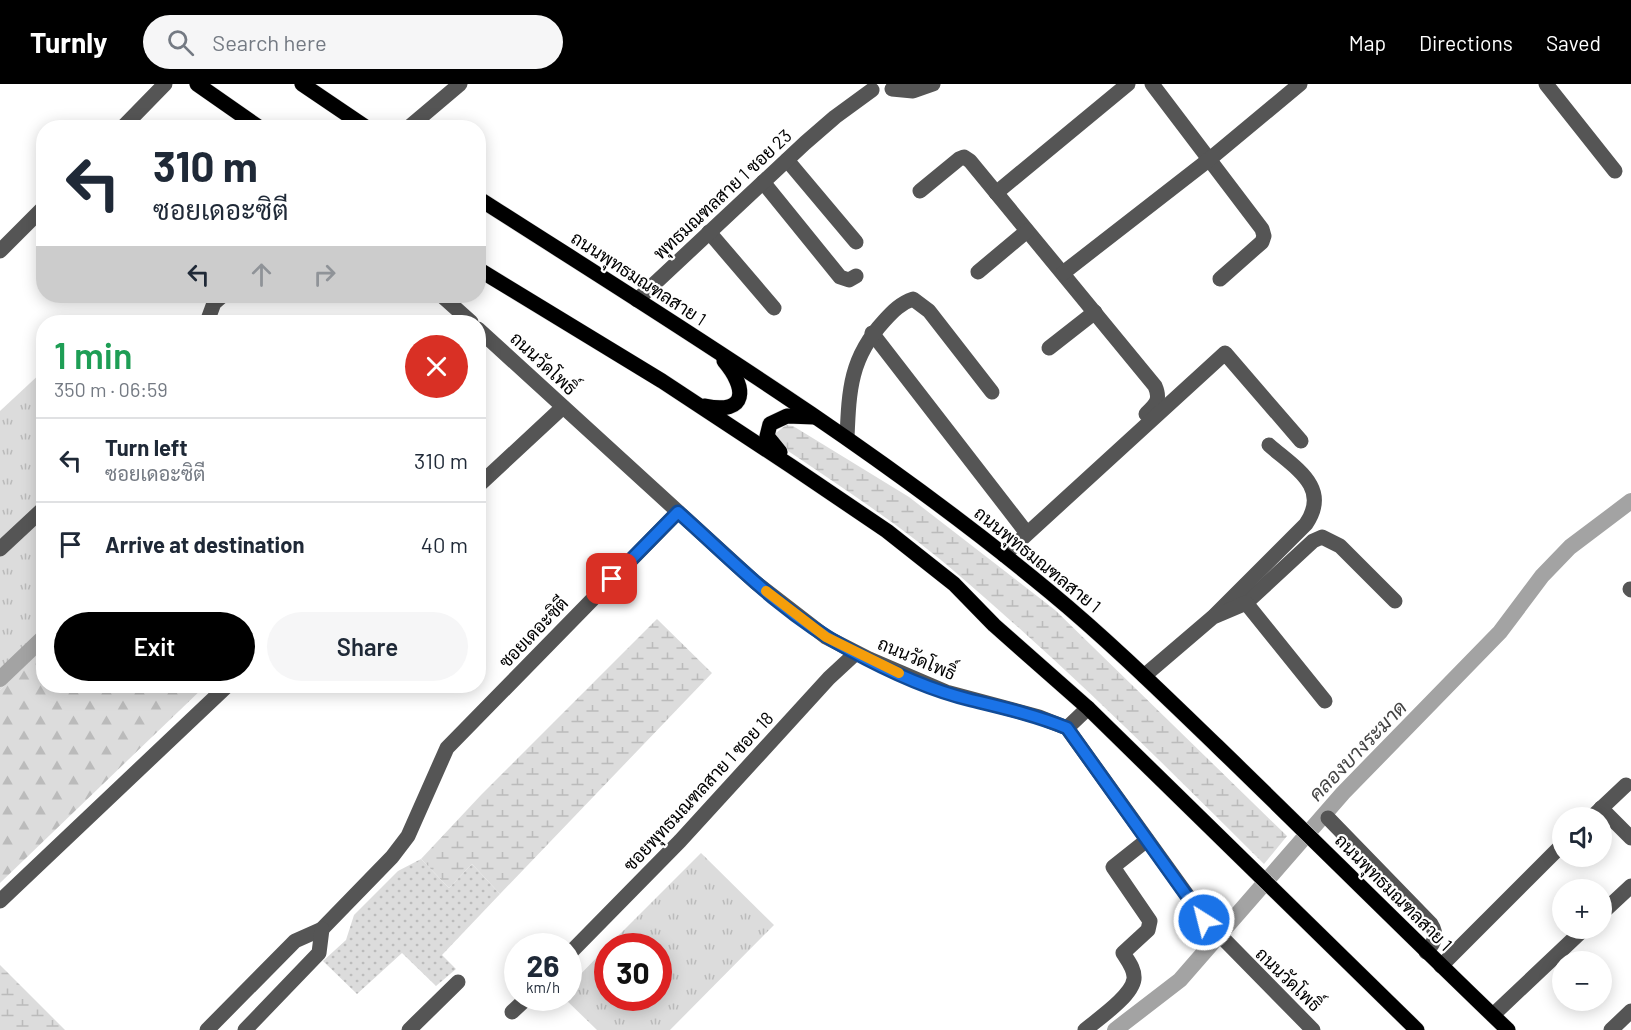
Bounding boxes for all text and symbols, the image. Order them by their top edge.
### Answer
search box [143,15,563,69]
text: Turnly [30,25,107,59]
icon: search [164,26,197,59]
text: Search here [212,29,327,55]
text: Map [1349,30,1386,55]
text: Directions [1419,30,1513,55]
text: Saved [1546,30,1601,55]
street label: พุทธมณฑลสาย 1 ซอย 23 [648,124,797,265]
text: 310 m [153,140,258,190]
icon: left [54,144,132,222]
text: ซอยเดอะซิตี [153,193,289,225]
street label: ถนนพุทธมณฑลสาย 1 [566,226,711,332]
icon: left [182,258,215,291]
icon: ahead [245,258,278,291]
icon: right [308,258,341,291]
street label: ถนนวัดโพธิ์ [506,324,585,399]
text: 1 min [54,333,133,376]
button: close [405,335,468,398]
text: 350 m · 06:59 [54,377,168,401]
text: Turn left [105,434,188,460]
icon: left [54,444,87,477]
text: 310 m [414,447,468,473]
text: ซอยเดอะซิตี [105,461,205,485]
street label: ถนนพุทธมณฑลสาย 1 [969,501,1106,618]
icon: arrive [54,528,87,561]
text: Arrive at destination [105,531,304,557]
text: 40 m [421,531,468,557]
pin [586,553,637,604]
icon: arrive [595,562,628,595]
street label: ซอยเดอะซิตี [493,591,572,672]
button: Exit [54,612,255,681]
button: Share [267,612,468,681]
street label: ถนนวัดโพธิ์ [875,628,961,684]
water label: คลองบางระมาด [1303,695,1411,805]
street label: ซอยพุทธมณฑลสาย 1 ซอย 18 [618,707,779,877]
map controls [1552,807,1612,1011]
button: sound [1552,807,1612,867]
street label: ถนนพุทธมณฑลสาย 1 [1329,829,1457,957]
button: + [1552,879,1612,939]
position arrow [1172,888,1236,952]
speed limit sign: 30 [594,933,672,1011]
street label: ถนนวัดโพธิ์ [1252,939,1329,1016]
text: 26 [527,947,559,983]
button: − [1552,951,1612,1011]
text: km/h [526,978,560,996]

